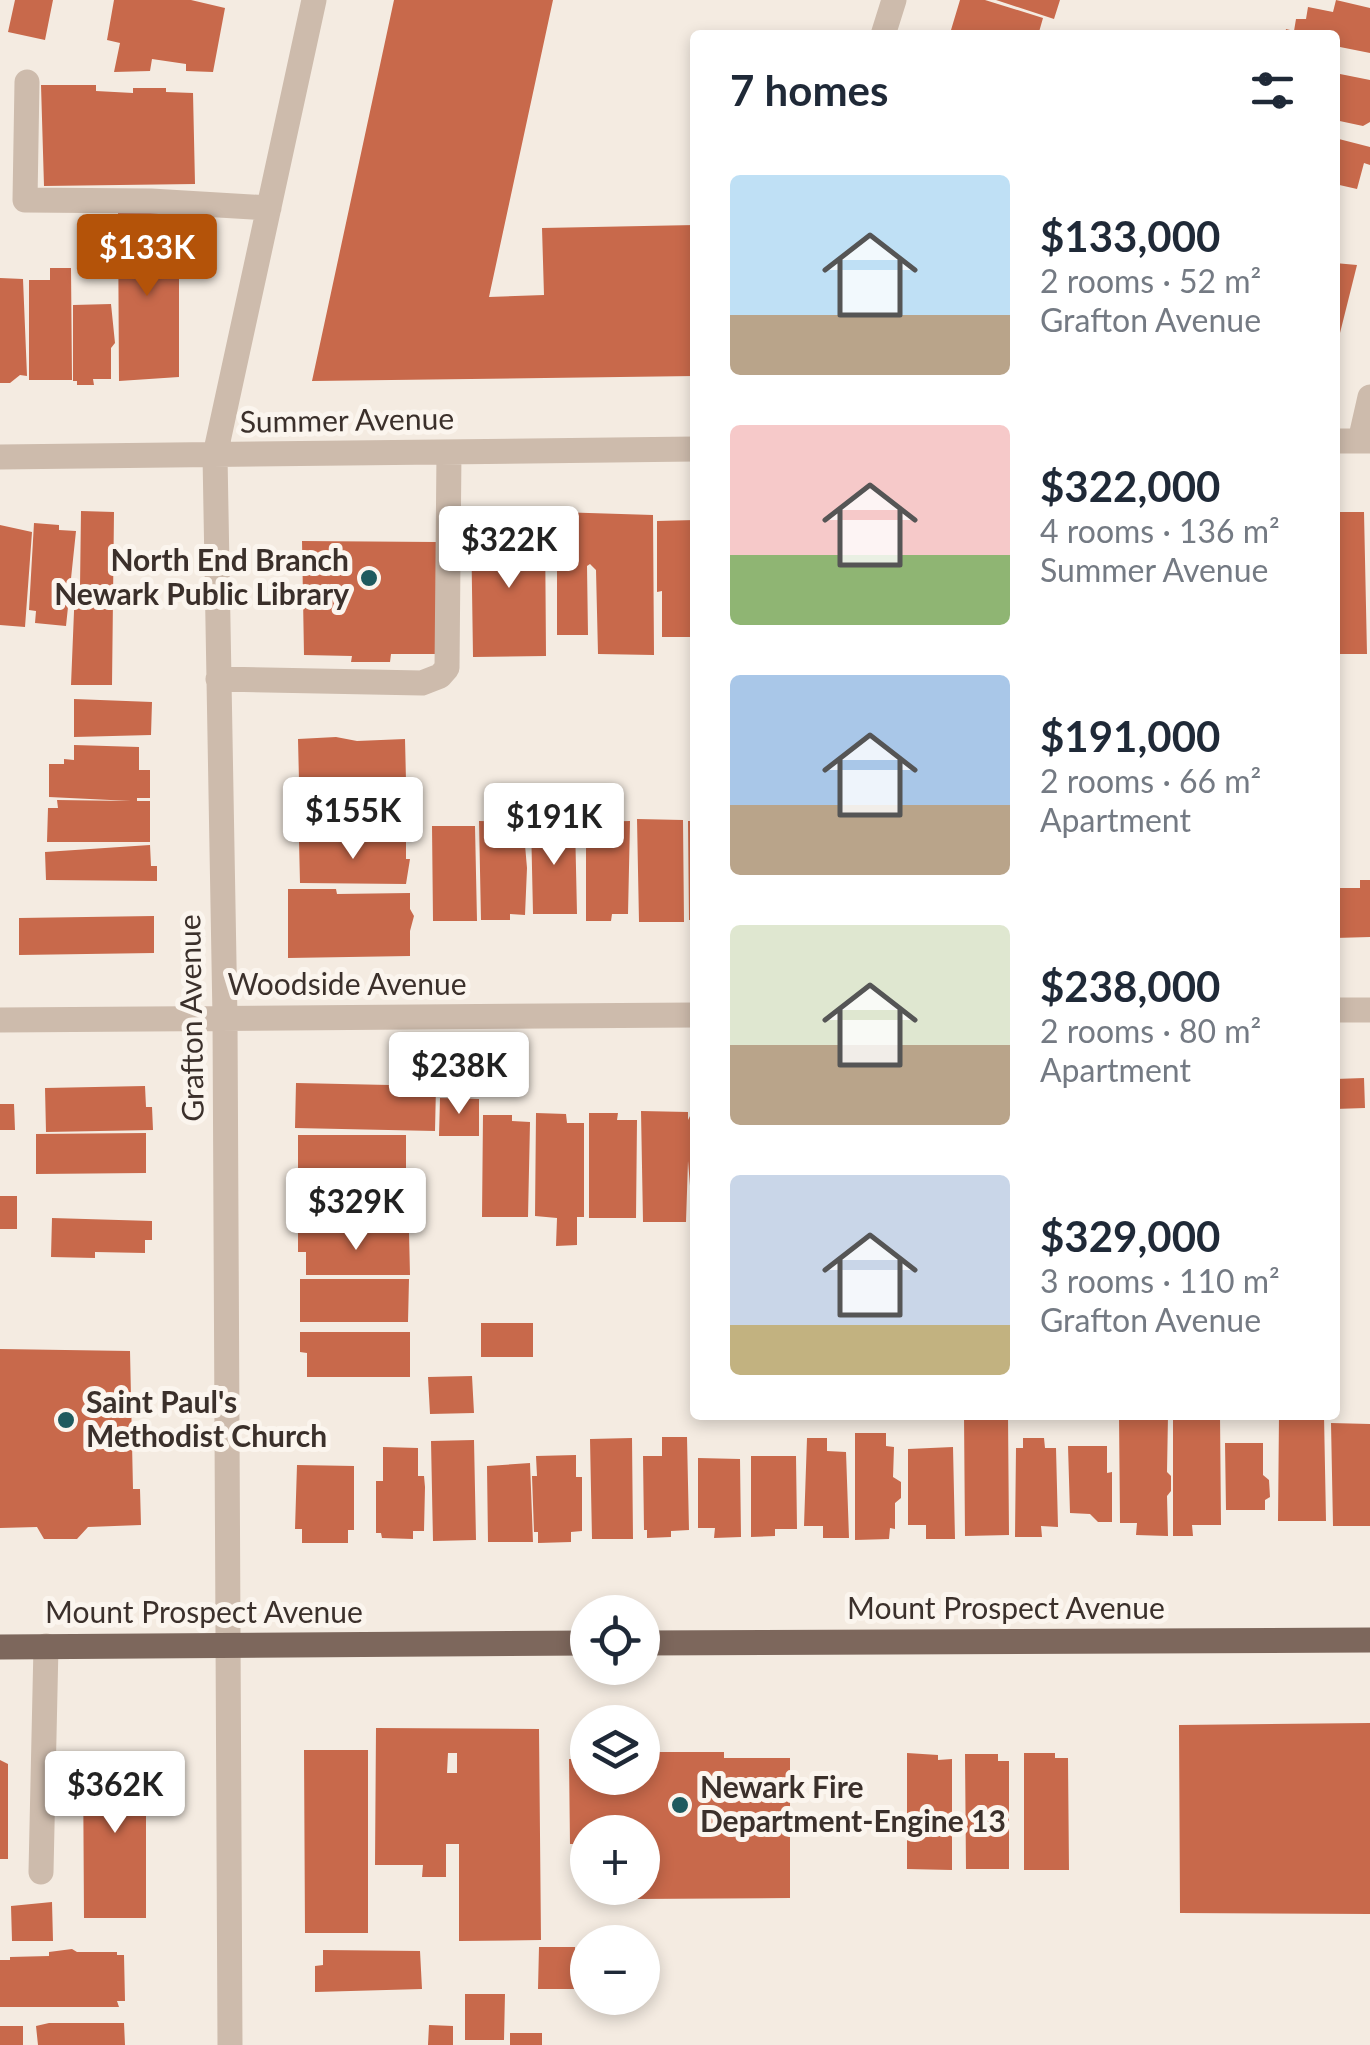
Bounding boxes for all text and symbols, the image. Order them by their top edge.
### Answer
icon: filters [1245,63,1300,118]
text: 7 homes [730,65,888,115]
text: $133,000 [1040,211,1220,261]
pin: $133K [77,214,217,299]
icon: home [810,215,930,335]
text: $133K [99,227,195,266]
text: 2 rooms · 52 m² [1040,261,1261,300]
text: Grafton Avenue [1040,300,1261,339]
street label: Summer Avenue [240,399,454,439]
text: $322,000 [1040,461,1220,511]
icon: home [810,465,930,585]
pin: $322K [439,506,579,591]
text: 4 rooms · 136 m² [1040,511,1280,550]
text: $322K [461,519,557,558]
place label: North End Branch Newark Public Library [54,541,349,611]
text: Summer Avenue [1040,550,1268,589]
marker: North End Branch Newark Public Library [358,567,380,589]
text: $191,000 [1040,711,1220,761]
icon: home [810,715,930,835]
text: 2 rooms · 66 m² [1040,761,1261,800]
pin: $155K [283,777,423,862]
pin: $191K [484,783,624,868]
text: $155K [305,790,401,829]
text: $191K [506,796,602,835]
text: Apartment [1040,800,1191,839]
street label: Grafton Avenue [170,914,210,1122]
text: $238,000 [1040,961,1220,1011]
street label: Woodside Avenue [227,965,467,1001]
icon: home [810,965,930,1085]
text: 2 rooms · 80 m² [1040,1011,1261,1050]
pin: $238K [389,1032,529,1117]
text: $238K [411,1045,507,1084]
text: Apartment [1040,1050,1191,1089]
pin: $329K [286,1168,426,1253]
text: $329K [308,1181,404,1220]
text: $329,000 [1040,1211,1220,1261]
icon: home [810,1215,930,1335]
text: 3 rooms · 110 m² [1040,1261,1280,1300]
text: Grafton Avenue [1040,1300,1261,1339]
place label: Saint Paul's Methodist Church [86,1383,327,1453]
marker: Saint Paul's Methodist Church [55,1409,77,1431]
street label: Mount Prospect Avenue [847,1589,1165,1625]
street label: Mount Prospect Avenue [45,1593,363,1629]
map controls [570,1595,660,2015]
button: locate [570,1595,660,1685]
button: layers [570,1705,660,1795]
pin: $362K [45,1751,185,1836]
text: $362K [67,1764,163,1803]
place label: Newark Fire Department-Engine 13 [700,1768,1006,1838]
marker: Newark Fire Department-Engine 13 [669,1794,691,1816]
button: + [570,1815,660,1905]
button: − [570,1925,660,2015]

